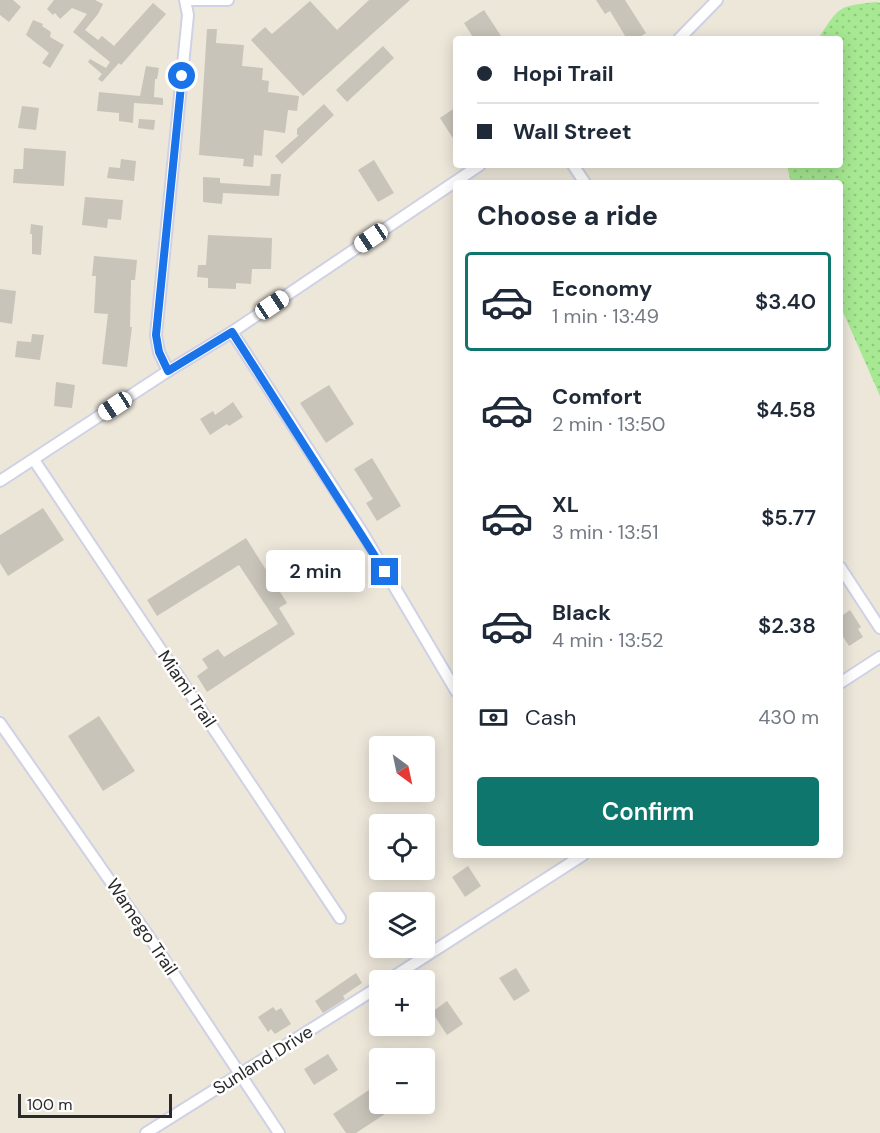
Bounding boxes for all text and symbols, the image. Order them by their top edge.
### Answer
text: Hopi Trail [513,59,614,88]
route start [168,62,195,89]
text: Wall Street [513,117,631,146]
text: Choose a ride [477,198,658,233]
car [351,220,391,256]
text: Economy [552,274,652,303]
icon: car [480,275,534,329]
car [252,287,292,323]
text: $3.40 [755,287,816,316]
text: 1 min · 13:49 [552,303,659,329]
text: Comfort [552,382,642,411]
icon: car [480,383,534,437]
car [95,389,135,423]
text: $4.58 [756,395,816,424]
text: 2 min · 13:50 [552,411,666,437]
text: XL [552,490,579,519]
icon: car [480,491,534,545]
text: $5.77 [761,503,816,532]
text: 3 min · 13:51 [552,519,658,545]
callout: 2 min [265,551,364,593]
text: 2 min [289,558,342,584]
route end [371,558,398,585]
text: Black [552,598,611,627]
icon: car [480,599,534,653]
text: $2.38 [758,611,816,640]
text: 4 min · 13:52 [552,627,664,653]
street label: Miami Trail [152,646,222,732]
icon: cash [477,701,510,734]
text: Cash [525,703,576,732]
text: 430 m [758,704,819,730]
north arrow [369,736,435,802]
map controls [369,736,435,1114]
button: Confirm [477,777,819,846]
button: locate [369,814,435,880]
street label: Wamego Trail [101,874,183,980]
button: layers [369,892,435,958]
button: + [369,970,435,1036]
street label: Sunland Drive [208,1020,318,1100]
button: − [369,1048,435,1114]
scale bar [18,1091,172,1118]
text: 100 m [27,1094,72,1115]

